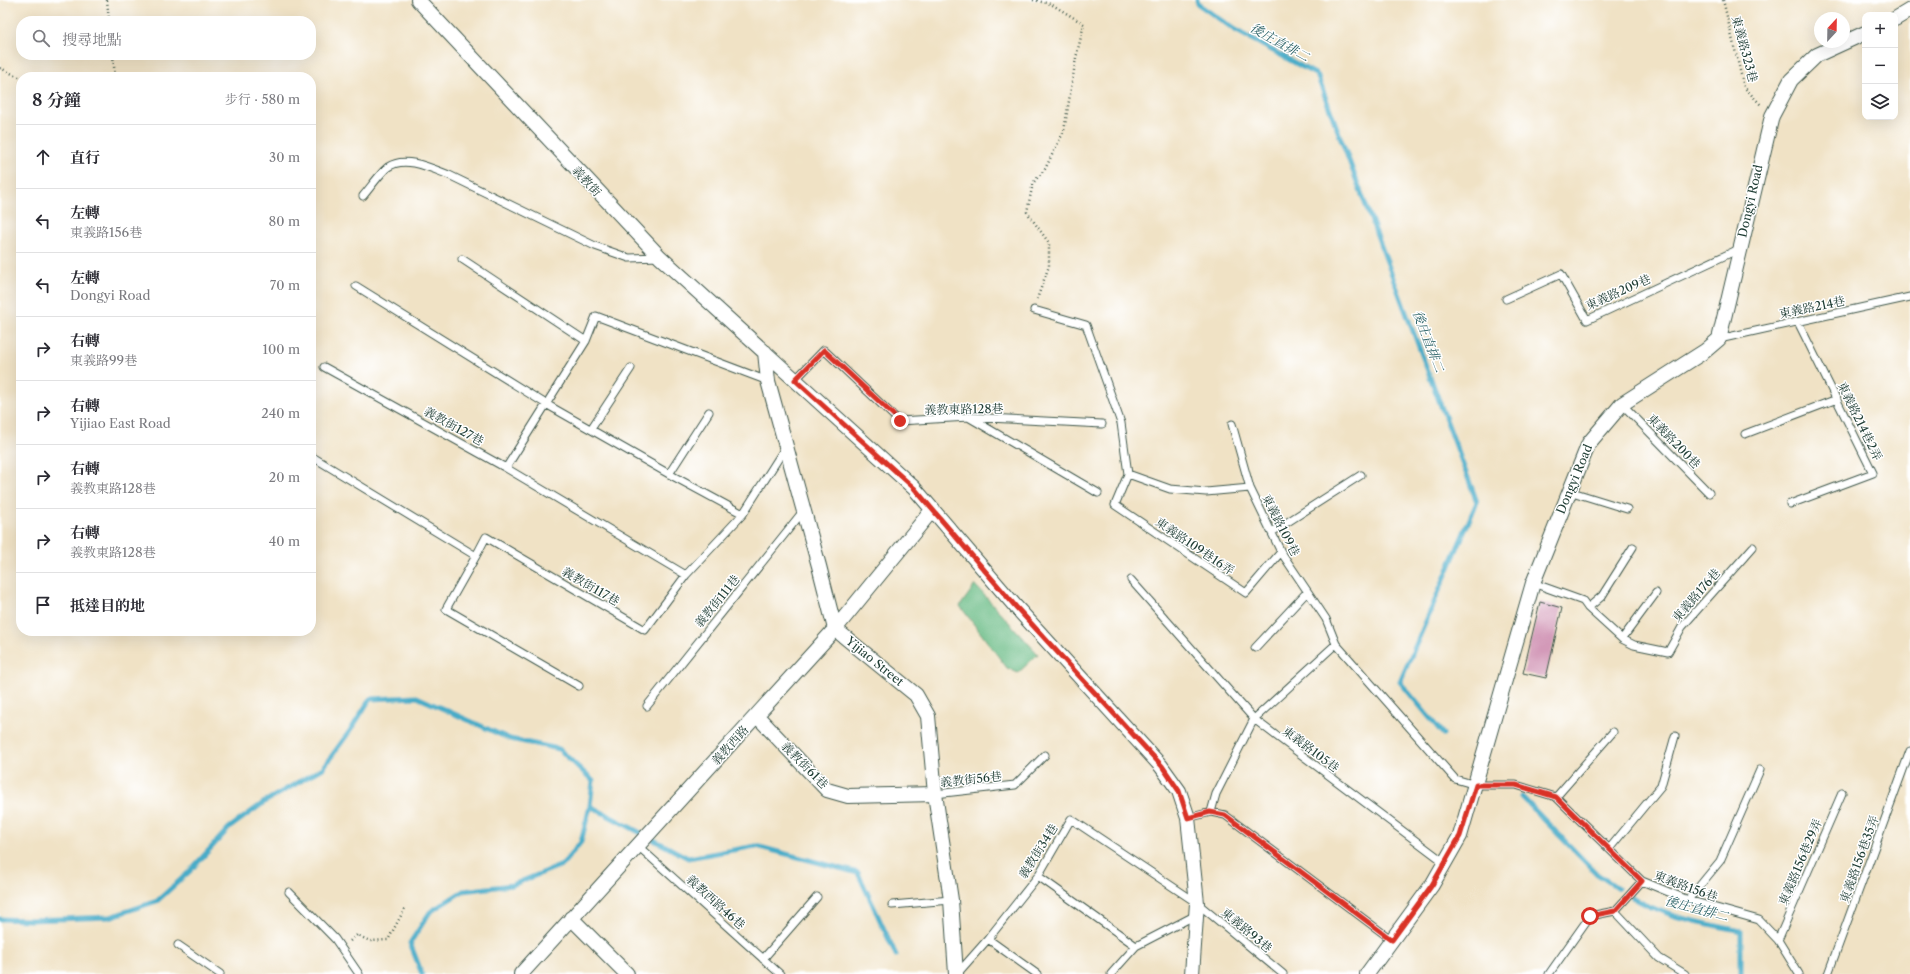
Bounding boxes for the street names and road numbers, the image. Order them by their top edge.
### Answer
street label: 東義路323巷 [1729,14,1761,84]
street label: 義教街 [569,163,605,200]
street label: Dongyi Road [1734,163,1766,239]
street label: 東義路209巷 [1583,271,1653,313]
street label: 東義路214巷 [1778,293,1846,321]
street label: 東義路214巷2弄 [1834,379,1886,463]
street label: 義教東路128巷 [924,401,1004,417]
street label: 義教街127巷 [422,403,486,449]
street label: 東義路200巷 [1644,411,1704,471]
street label: Dongyi Road [1553,441,1596,516]
street label: 東義路109巷 [1259,491,1303,559]
street label: 東義路109巷16弄 [1153,514,1237,578]
street label: 義教街117巷 [560,564,622,608]
street label: 東義路176巷 [1669,565,1723,625]
street label: 義教街111巷 [691,572,743,630]
street label: Yijiao Street [842,632,908,689]
street label: 義教西路 [708,722,752,768]
street label: 東義路105巷 [1280,723,1342,775]
street label: 義教街61巷 [778,738,832,792]
street label: 義教街56巷 [940,768,1002,790]
street label: 東義路156巷35弄 [1836,813,1882,905]
street label: 東義路156巷29弄 [1775,816,1825,908]
street label: 義教街34巷 [1015,821,1061,881]
street label: 東義路156巷 [1652,868,1720,904]
street label: 義教西路46巷 [683,872,749,932]
street label: 東義路93巷 [1219,904,1275,956]

